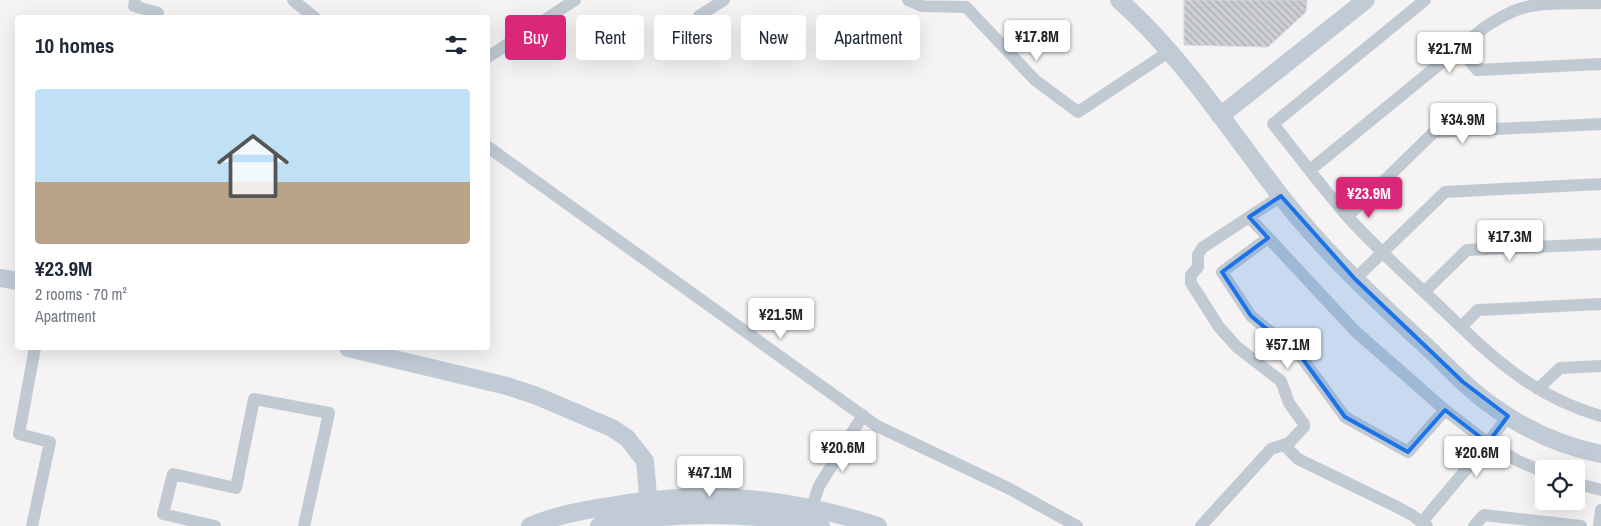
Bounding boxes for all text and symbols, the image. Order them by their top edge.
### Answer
chip: Buy [505,15,566,60]
chip: Rent [576,15,644,60]
chip: Filters [654,15,731,60]
chip: New [741,15,806,60]
chip: Apartment [816,15,920,60]
pin: ¥17.8M [996,20,1078,62]
text: ¥17.8M [1015,25,1059,47]
text: 10 homes [35,31,114,60]
icon: filters [442,31,470,59]
pin: ¥21.7M [1409,32,1491,74]
text: ¥21.7M [1428,37,1472,59]
pin: ¥34.9M [1422,102,1504,145]
text: ¥34.9M [1441,108,1485,130]
icon: home [208,121,298,211]
pin: ¥23.9M [1328,176,1410,219]
text: ¥23.9M [1347,182,1391,204]
pin: ¥17.3M [1469,220,1551,262]
text: ¥17.3M [1488,225,1532,247]
text: ¥23.9M [35,254,92,283]
text: 2 rooms · 70 m² [35,283,127,305]
pin: ¥21.5M [740,298,822,340]
text: ¥21.5M [759,303,803,325]
text: Apartment [35,305,96,327]
pin: ¥57.1M [1247,328,1329,370]
text: ¥57.1M [1266,333,1310,355]
pin: ¥20.6M [802,430,884,473]
text: ¥20.6M [821,436,865,458]
pin: ¥20.6M [1436,436,1518,478]
text: ¥20.6M [1455,441,1499,463]
pin: ¥47.1M [669,456,751,498]
map controls [1535,460,1585,510]
button: locate [1535,460,1585,510]
text: ¥47.1M [688,461,732,483]

